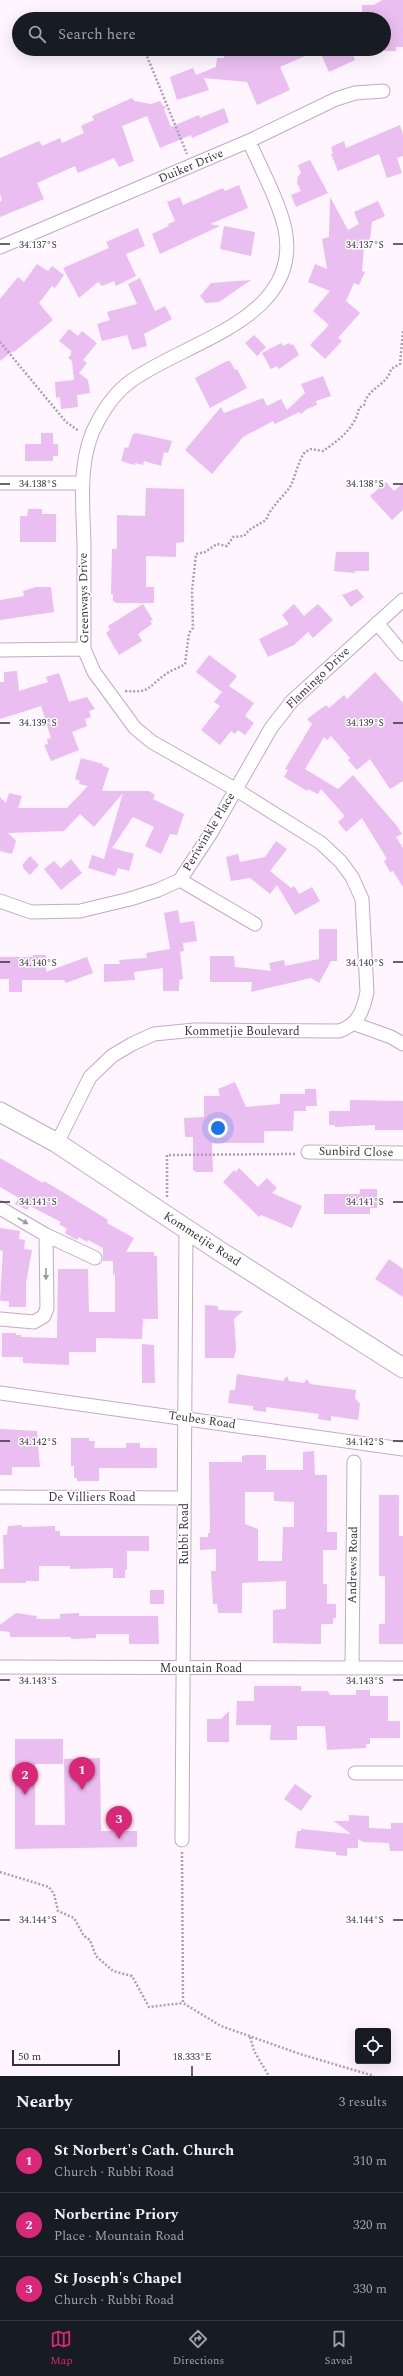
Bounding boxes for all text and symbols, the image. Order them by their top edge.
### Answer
search box [12,12,391,56]
icon: search [26,23,48,45]
text: Search here [58,23,136,46]
street label: Duiker Drive [155,144,227,188]
text: 34.137°S [19,237,57,253]
text: 34.137°S [346,237,384,253]
text: 34.138°S [19,476,57,492]
text: 34.138°S [346,476,384,492]
street label: Greenways Drive [74,552,94,643]
street label: Flamingo Drive [282,642,355,714]
text: 34.139°S [19,715,57,731]
text: 34.139°S [346,715,384,731]
street label: Periwinkle Place [178,789,240,875]
text: 34.140°S [19,955,57,971]
text: 34.140°S [346,955,384,971]
street label: Kommetjie Boulevard [184,1022,300,1041]
your location [208,1118,228,1138]
street label: Sunbird Close [319,1142,394,1162]
text: 34.141°S [19,1194,57,1210]
text: 34.141°S [346,1194,384,1210]
street label: Kommetjie Road [160,1207,245,1271]
one-way arrow [17,1218,29,1225]
one-way arrow [43,1268,50,1280]
street label: Teubes Road [167,1406,237,1434]
text: 34.142°S [19,1434,57,1450]
text: 34.142°S [346,1434,384,1450]
street label: De Villiers Road [48,1488,136,1507]
street label: Rubbi Road [175,1503,194,1565]
street label: Andrews Road [343,1526,363,1604]
street label: Mountain Road [160,1659,243,1678]
text: 34.143°S [19,1673,57,1689]
text: 34.143°S [346,1673,384,1689]
pin: 1 [69,1757,95,1790]
pin: 2 [12,1762,38,1795]
pin: 3 [106,1806,132,1839]
text: 34.144°S [19,1912,57,1928]
text: 34.144°S [346,1912,384,1928]
map controls [355,2028,391,2064]
button: locate [355,2028,391,2064]
scale bar [12,2048,120,2067]
text: 50 m [18,2048,41,2065]
text: 18.333°E [172,2049,212,2065]
text: Nearby [16,2089,72,2115]
text: 3 results [339,2092,387,2112]
text: St Norbert's Cath. Church [54,2139,234,2162]
text: 1 [25,2151,33,2171]
text: 310 m [353,2151,387,2171]
text: Church · Rubbi Road [54,2162,174,2182]
text: Norbertine Priory [54,2203,178,2226]
text: 2 [25,2215,33,2235]
text: 320 m [353,2215,387,2235]
text: Place · Mountain Road [54,2226,184,2246]
text: St Joseph's Chapel [54,2267,182,2290]
text: 3 [25,2279,33,2299]
text: 330 m [353,2279,387,2299]
text: Church · Rubbi Road [54,2290,174,2310]
tab: Map [50,2328,72,2369]
tab: Directions [173,2328,224,2369]
tab: Saved [325,2328,353,2369]

